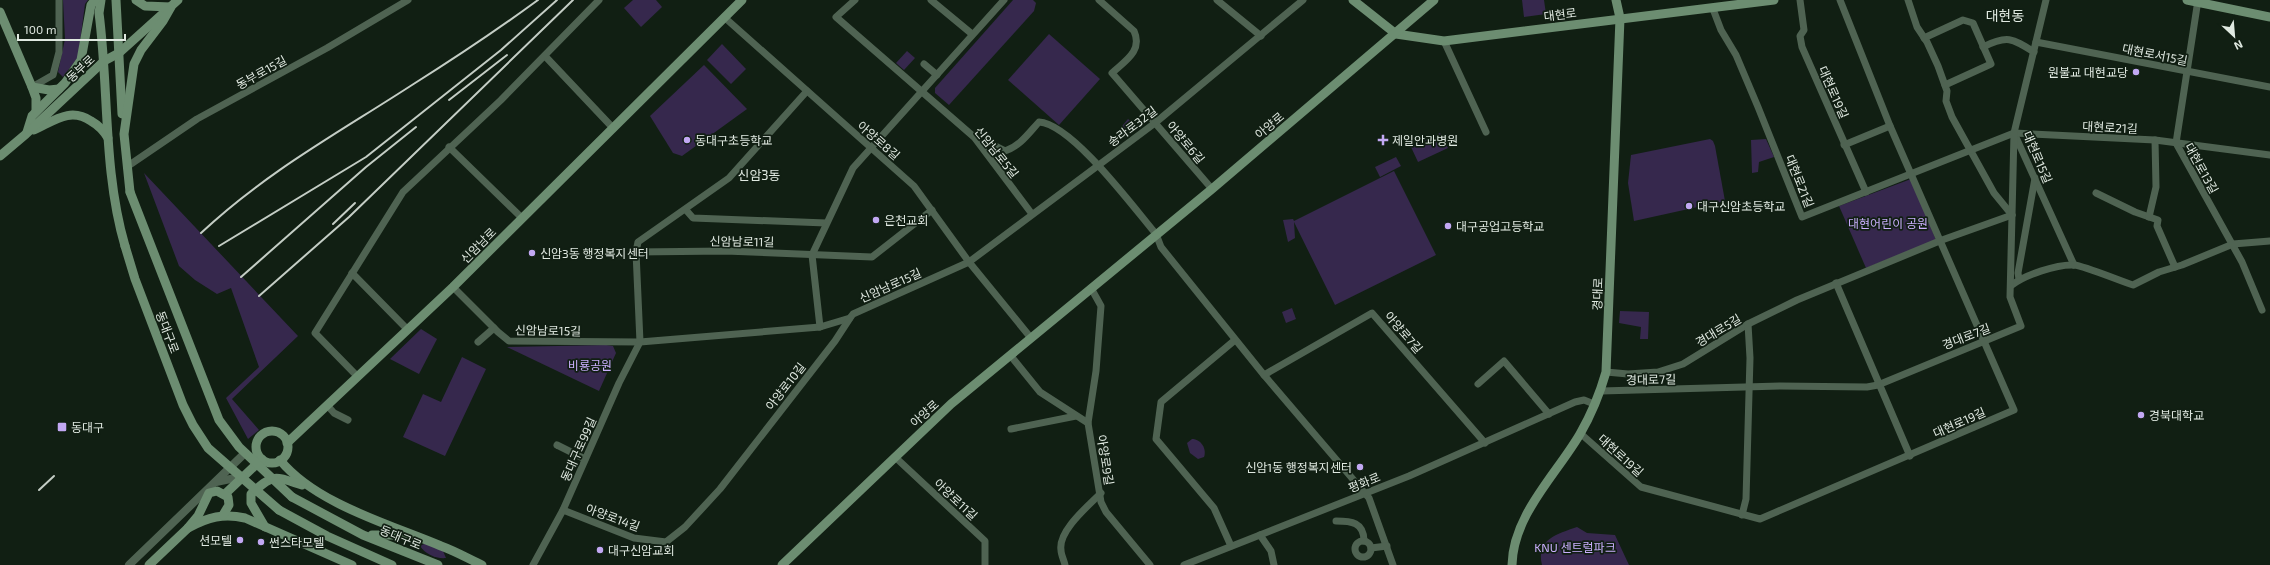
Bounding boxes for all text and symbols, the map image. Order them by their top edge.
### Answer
street label: 대현로 [1543,5,1577,23]
district label: 대현동 [1986,7,2024,24]
scale bar [18,16,125,42]
north arrow [2214,16,2254,56]
text: 100 m [24,22,56,36]
text: N [2232,38,2245,53]
street label: 대현로서15길 [2121,41,2189,67]
street label: 동부로 [63,52,97,84]
street label: 동부로15길 [233,52,289,92]
street label: 대현로19길 [1816,64,1852,120]
place label: 원불교 대현교당 [2048,65,2128,79]
marker: 원불교 대현교당 [2131,67,2141,77]
street label: 송라로32길 [1105,103,1159,149]
street label: 아양로 [1252,109,1286,141]
street label: 아양로8길 [855,118,903,162]
street label: 아양로6길 [1164,118,1208,166]
street label: 대현로21길 [2082,119,2138,135]
street label: 신암남로5길 [972,124,1022,180]
street label: 대현로15길 [2021,129,2055,185]
place label: 동대구초등학교 [695,133,772,147]
place label: 제일안과병원 [1392,133,1458,147]
marker: 제일안과병원 [1377,134,1389,146]
marker: 동대구초등학교 [682,135,692,145]
street label: 대현로13길 [2182,140,2222,196]
street label: 대현로21길 [1783,153,1817,209]
district label: 신암3동 [737,167,781,183]
place label: 대구신암초등학교 [1697,199,1785,213]
marker: 대구신암초등학교 [1684,201,1694,211]
place label: 은천교회 [884,213,928,227]
marker: 은천교회 [871,215,881,225]
park label: 대현어린이 공원 [1848,216,1928,230]
place label: 대구공업고등학교 [1456,219,1544,233]
marker: 대구공업고등학교 [1443,221,1453,231]
street label: 신암남로 [457,224,499,266]
street label: 신암남로11길 [709,233,775,249]
place label: 신암3동 행정복지센터 [540,246,649,260]
marker: 신암3동 행정복지센터 [527,248,537,258]
street label: 신암남로15길 [857,265,923,305]
street label: 경대로 [1589,277,1605,311]
street label: 아양로7길 [1382,308,1426,356]
street label: 동대구로 [154,309,182,355]
street label: 경대로5길 [1693,311,1743,349]
street label: 경대로7길 [1940,320,1992,352]
street label: 신암남로15길 [515,322,581,338]
park label: 비룡공원 [568,358,612,372]
street label: 아양로10길 [762,360,808,412]
street label: 경대로7길 [1626,372,1676,386]
street label: 아양로 [907,397,941,429]
street label: 대현로19길 [1931,404,1987,440]
place label: 경북대학교 [2149,408,2204,422]
marker: 경북대학교 [2136,410,2146,420]
street label: 동대구로99길 [558,415,598,483]
place label: 동대구 [71,420,104,434]
marker: 동대구 [56,421,68,433]
street label: 대현로19길 [1596,431,1646,479]
street label: 아양로9길 [1095,434,1117,486]
place label: 신암1동 행정복지센터 [1245,460,1352,474]
marker: 신암1동 행정복지센터 [1355,462,1365,472]
street label: 평화로 [1346,469,1382,495]
street label: 아양로11길 [932,476,980,522]
street label: 아양로14길 [584,501,642,533]
street label: 동대구로 [378,522,424,552]
place label: 션모텔 [199,533,232,547]
marker: 션모텔 [235,535,245,545]
place label: 썬스타모텔 [269,535,324,549]
marker: 썬스타모텔 [256,537,266,547]
park label: KNU 센트럴파크 [1534,540,1616,554]
place label: 대구신암교회 [608,543,674,557]
marker: 대구신암교회 [595,545,605,555]

